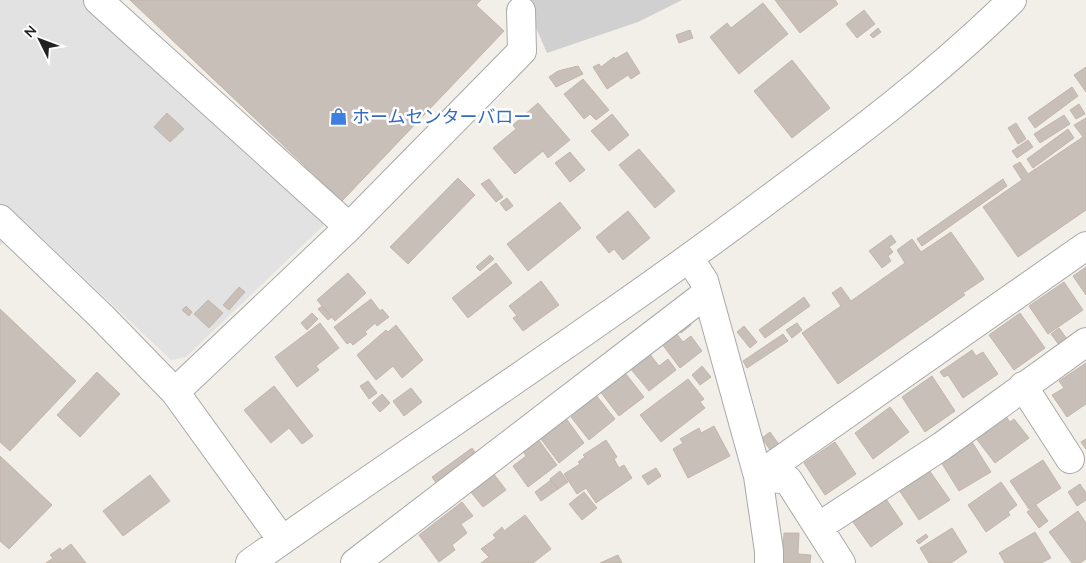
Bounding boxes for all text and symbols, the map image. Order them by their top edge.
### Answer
north arrow [15,15,65,65]
text: N [20,21,40,41]
place label: ホームセンターバロー [352,105,531,128]
shop icon: ホームセンターバロー [328,106,348,126]

